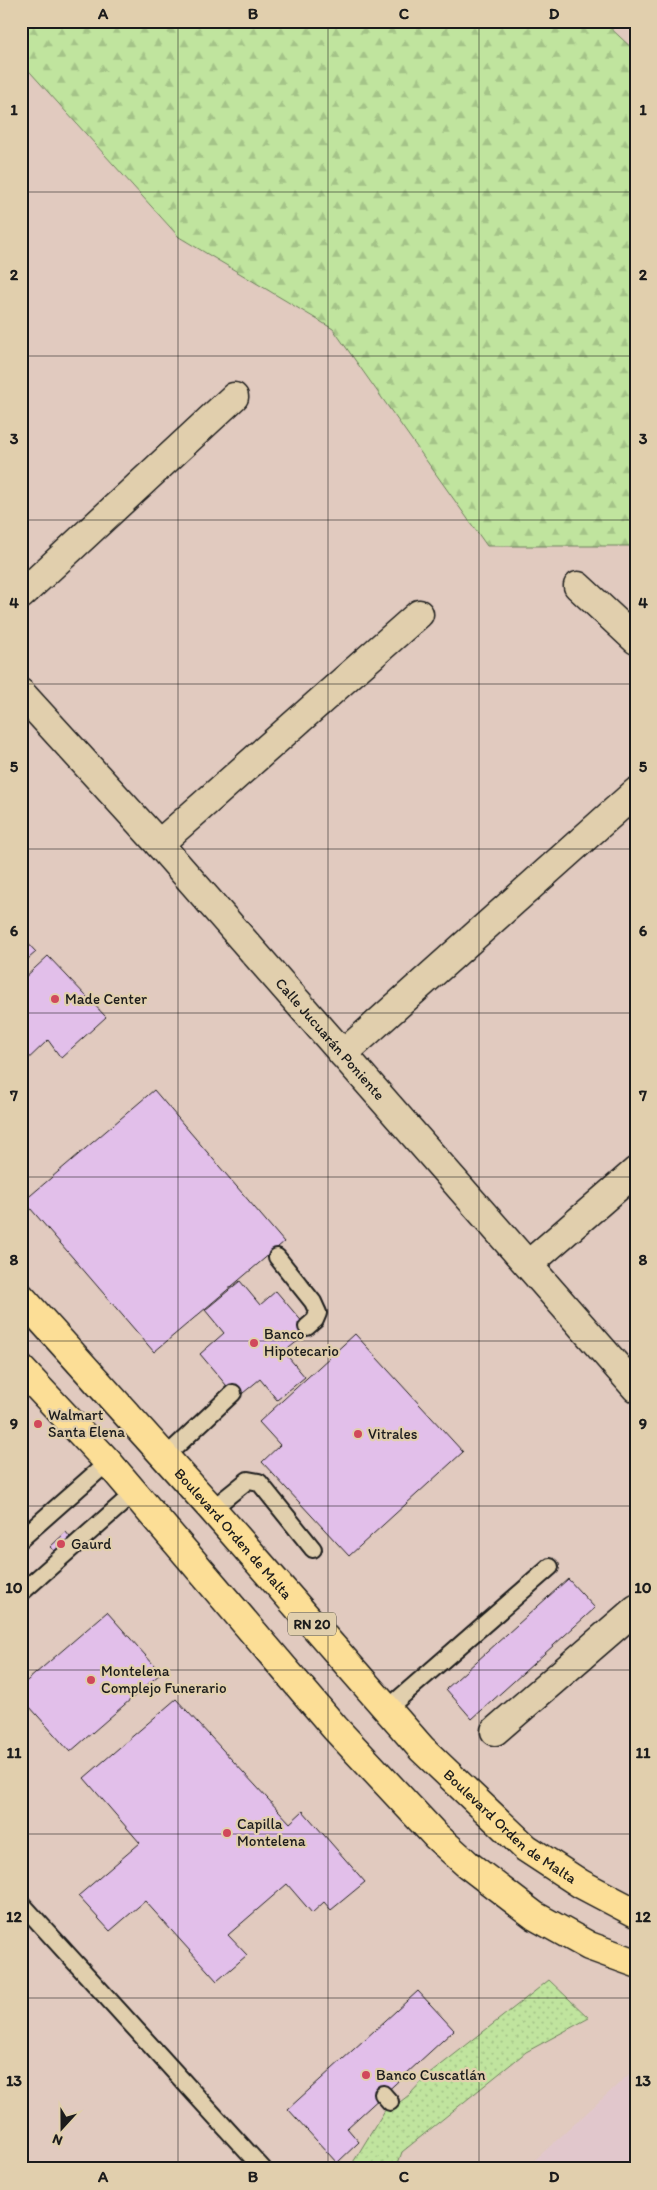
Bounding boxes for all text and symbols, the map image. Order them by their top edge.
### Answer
text: A [97,4,109,23]
text: B [248,4,259,23]
text: C [399,4,410,23]
text: D [549,4,560,23]
text: 1 [10,100,18,119]
text: 1 [639,100,647,119]
text: 2 [10,265,19,284]
text: 2 [639,265,648,284]
text: 3 [10,429,19,448]
text: 3 [639,429,648,448]
text: 4 [9,593,19,612]
text: 4 [638,593,648,612]
text: 5 [10,757,19,776]
text: 5 [639,757,648,776]
text: 6 [10,921,19,940]
text: 6 [639,921,648,940]
street label: Calle Jucuarán Poniente [272,974,388,1104]
place label: Made Center [65,990,147,1008]
marker: Made Center [49,993,61,1005]
text: 7 [9,1086,18,1105]
text: 7 [638,1086,647,1105]
text: 8 [10,1250,19,1269]
text: 8 [639,1250,648,1269]
place label: Banco Hipotecario [264,1325,339,1360]
marker: Banco Hipotecario [248,1337,260,1349]
place label: Walmart Santa Elena [48,1406,125,1441]
text: 9 [10,1414,18,1433]
text: 9 [639,1414,647,1433]
marker: Walmart Santa Elena [32,1418,44,1430]
place label: Vitrales [368,1425,418,1443]
marker: Vitrales [352,1428,364,1440]
street label: Boulevard Orden de Malta [171,1464,296,1603]
place label: Gaurd [71,1535,111,1553]
marker: Gaurd [55,1538,67,1550]
text: 10 [5,1578,23,1597]
text: 10 [634,1578,652,1597]
road number: RN 20 [288,1612,336,1636]
place label: Montelena Complejo Funerario [101,1662,227,1697]
marker: Montelena Complejo Funerario [85,1674,97,1686]
text: 11 [7,1743,22,1762]
text: 11 [636,1743,651,1762]
street label: Boulevard Orden de Malta [440,1765,580,1888]
place label: Capilla Montelena [237,1815,306,1850]
marker: Capilla Montelena [221,1827,233,1839]
text: 12 [6,1907,23,1926]
text: 12 [635,1907,652,1926]
place label: Banco Cuscatlán [376,2066,486,2084]
marker: Banco Cuscatlán [360,2069,372,2081]
text: 13 [6,2071,22,2090]
text: 13 [635,2071,651,2090]
north arrow [38,2102,88,2152]
text: N [50,2130,65,2149]
text: A [97,2167,109,2186]
text: B [248,2167,259,2186]
text: C [399,2167,410,2186]
text: D [549,2167,560,2186]

